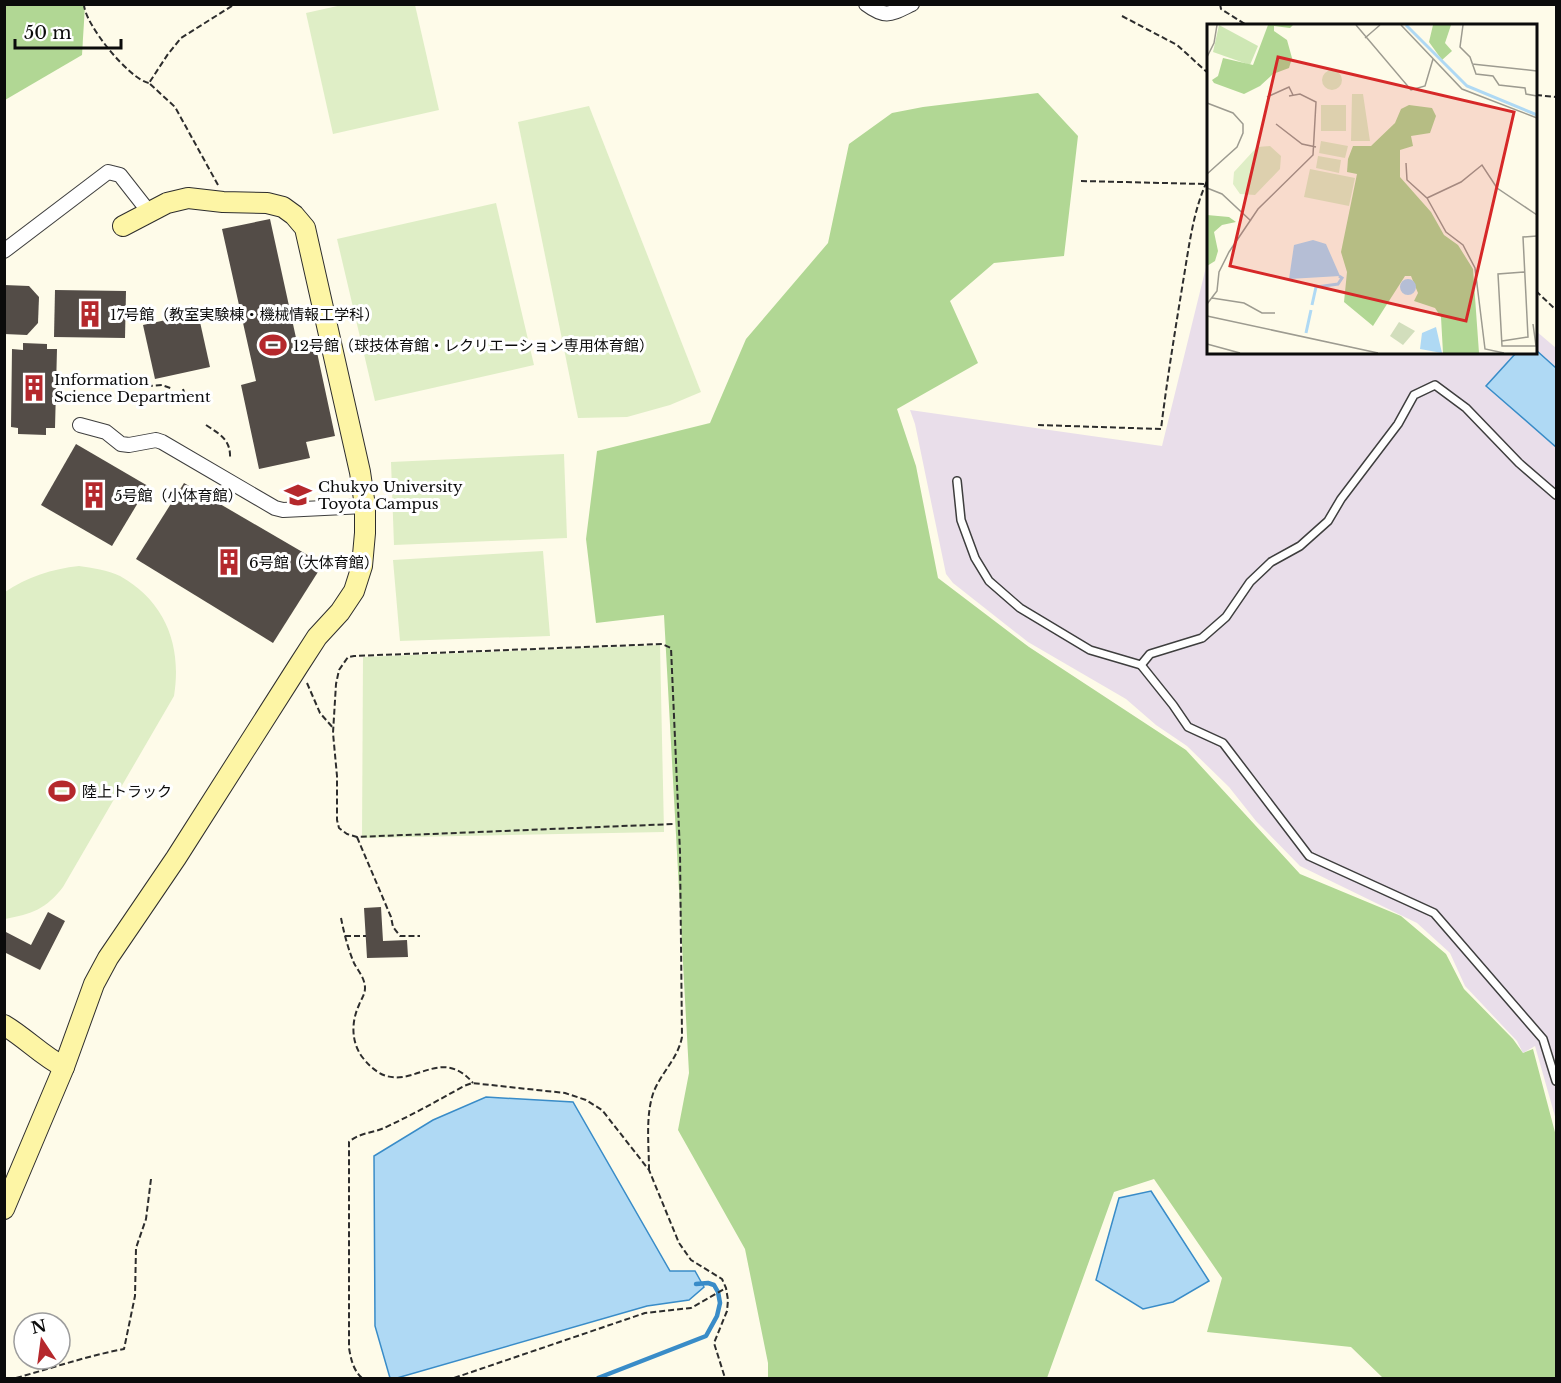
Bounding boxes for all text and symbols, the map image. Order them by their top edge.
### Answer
scale bar [15,12,122,50]
text: 50 m [24,22,72,44]
inset map [1207,24,1537,354]
building icon: 17号館（教室実験棟・機械情報工学科） [75,299,105,329]
place label: 17号館（教室実験棟・機械情報工学科） [110,305,379,324]
sports icon: 12号館（球技体育館・レクリエーション専用体育館） [258,330,288,360]
place label: 12号館（球技体育館・レクリエーション専用体育館） [293,336,654,355]
place label: Information Science Department [54,370,211,406]
building icon: Information Science Department [19,373,49,403]
place label: Chukyo University Toyota Campus [318,477,463,513]
building icon: 5号館（小体育館） [79,480,109,510]
school or university icon: Chukyo University Toyota Campus [283,480,313,510]
place label: 5号館（小体育館） [114,486,243,505]
building icon: 6号館（大体育館） [214,547,244,577]
place label: 6号館（大体育館） [249,553,379,572]
sports icon: 陸上トラック [47,776,77,806]
place label: 陸上トラック [82,782,172,801]
north arrow [12,1311,72,1371]
text: N [29,1315,48,1338]

